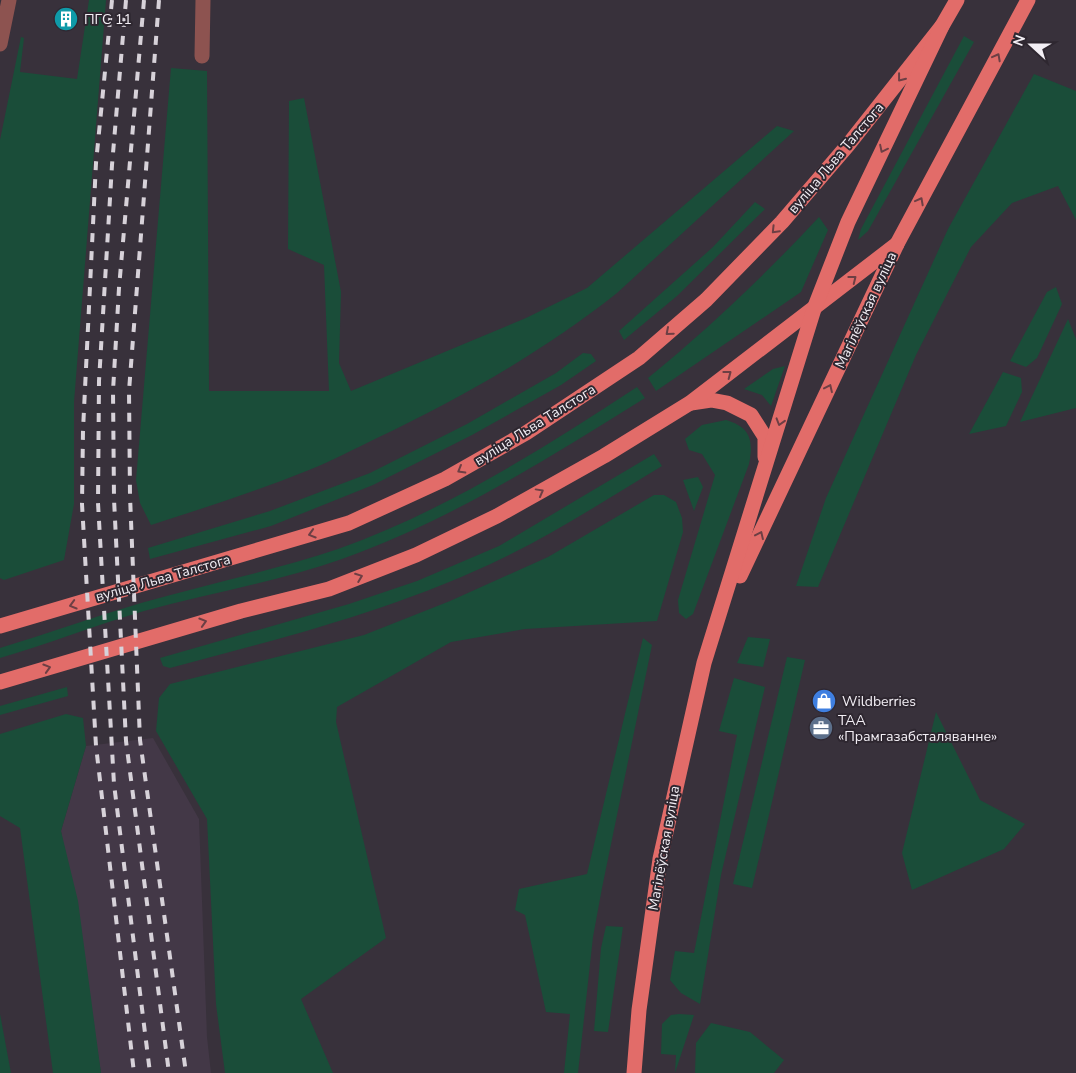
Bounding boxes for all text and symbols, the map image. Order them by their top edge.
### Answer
building icon: ПГС 11 [53,6,79,32]
place label: ПГС 11 [84,10,132,29]
north arrow [1006,20,1056,70]
text: N [1009,32,1030,49]
one-way arrow [991,54,1001,63]
one-way arrow [898,72,906,81]
street label: вуліца Льва Талстога [784,98,888,218]
one-way arrow [878,144,889,153]
one-way arrow [914,197,924,206]
one-way arrow [771,224,780,233]
street label: Магілёўская вуліца [831,249,901,371]
one-way arrow [847,276,856,284]
one-way arrow [666,326,675,335]
one-way arrow [723,371,732,380]
street label: вуліца Льва Талстога [471,380,599,470]
one-way arrow [823,384,834,393]
one-way arrow [775,418,785,426]
one-way arrow [458,464,467,474]
one-way arrow [534,488,543,498]
one-way arrow [309,528,317,538]
one-way arrow [753,531,764,540]
street label: вуліца Льва Талстога [93,550,233,606]
one-way arrow [354,573,362,583]
one-way arrow [69,599,77,609]
one-way arrow [198,617,206,627]
one-way arrow [42,664,50,674]
shop icon: Wildberries [811,688,837,714]
place label: Wildberries [842,692,916,711]
place label: ТАА «Прамгазабсталяванне» [838,711,997,746]
office icon: ТАА «Прамгазабсталяванне» [808,715,834,741]
street label: Магілёўская вуліца [644,784,684,912]

